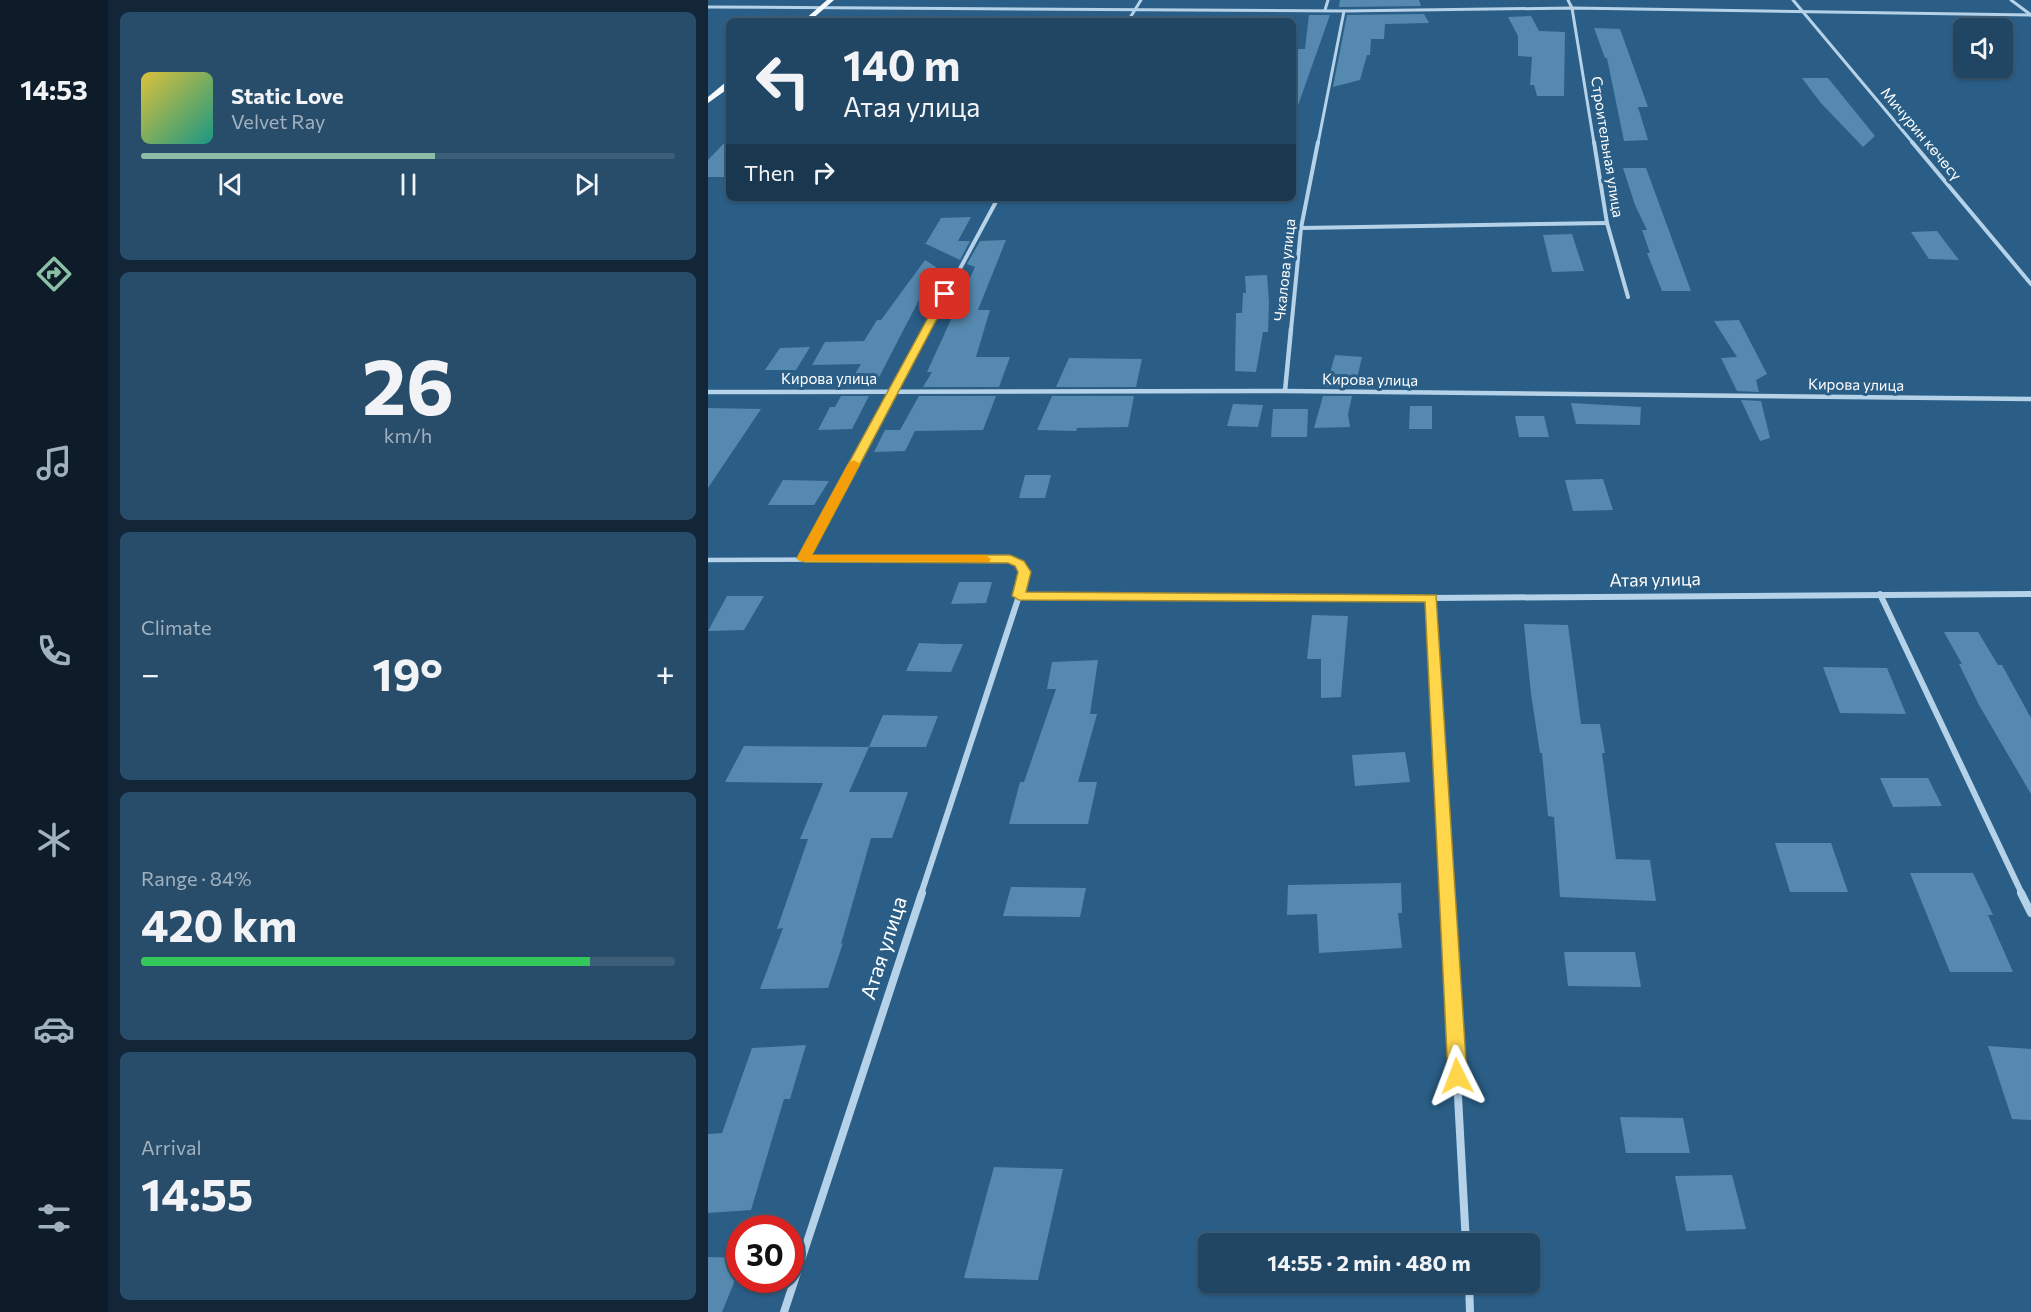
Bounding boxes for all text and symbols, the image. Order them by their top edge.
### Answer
map controls [1953,18,2013,78]
button: sound [1953,18,2013,78]
text: 140 m [843,38,960,90]
icon: left [744,42,822,120]
text: 14:53 [20,73,88,106]
street label: Строительная улица [1588,75,1628,219]
text: Static Love [231,82,344,109]
street label: Мичурин көчөсү [1878,83,1966,184]
text: Атая улица [843,90,980,123]
text: Velvet Ray [231,109,325,133]
icon: right [807,156,840,189]
text: Then [744,159,795,186]
icon: previous [214,168,247,201]
icon: pause [392,168,425,201]
icon: next [570,168,603,201]
street label: Чкалова улица [1270,218,1298,322]
icon: directions [33,253,75,295]
pin [919,268,970,319]
icon: arrive [928,277,961,310]
text: 26 [362,336,454,431]
street label: Кирова улица [781,369,877,387]
street label: Кирова улица [1322,369,1418,389]
street label: Кирова улица [1808,374,1904,394]
text: km/h [384,423,432,447]
icon: music [33,442,75,484]
street label: Атая улица [1609,567,1701,591]
text: Climate [141,615,211,639]
icon: phone [33,630,75,672]
text: 19° [372,645,443,700]
text: − [141,652,160,693]
text: + [656,652,675,693]
icon: climate [33,819,75,861]
text: Range · 84% [141,866,252,890]
street label: Атая улица [854,893,911,1002]
text: 420 km [141,896,297,951]
icon: car [33,1008,75,1050]
position arrow [1425,1044,1489,1108]
text: Arrival [141,1135,202,1159]
text: 14:55 [141,1165,253,1220]
icon: filters [33,1197,75,1239]
speed limit sign: 30 [726,1215,804,1293]
text: 14:55 · 2 min · 480 m [1267,1249,1471,1276]

